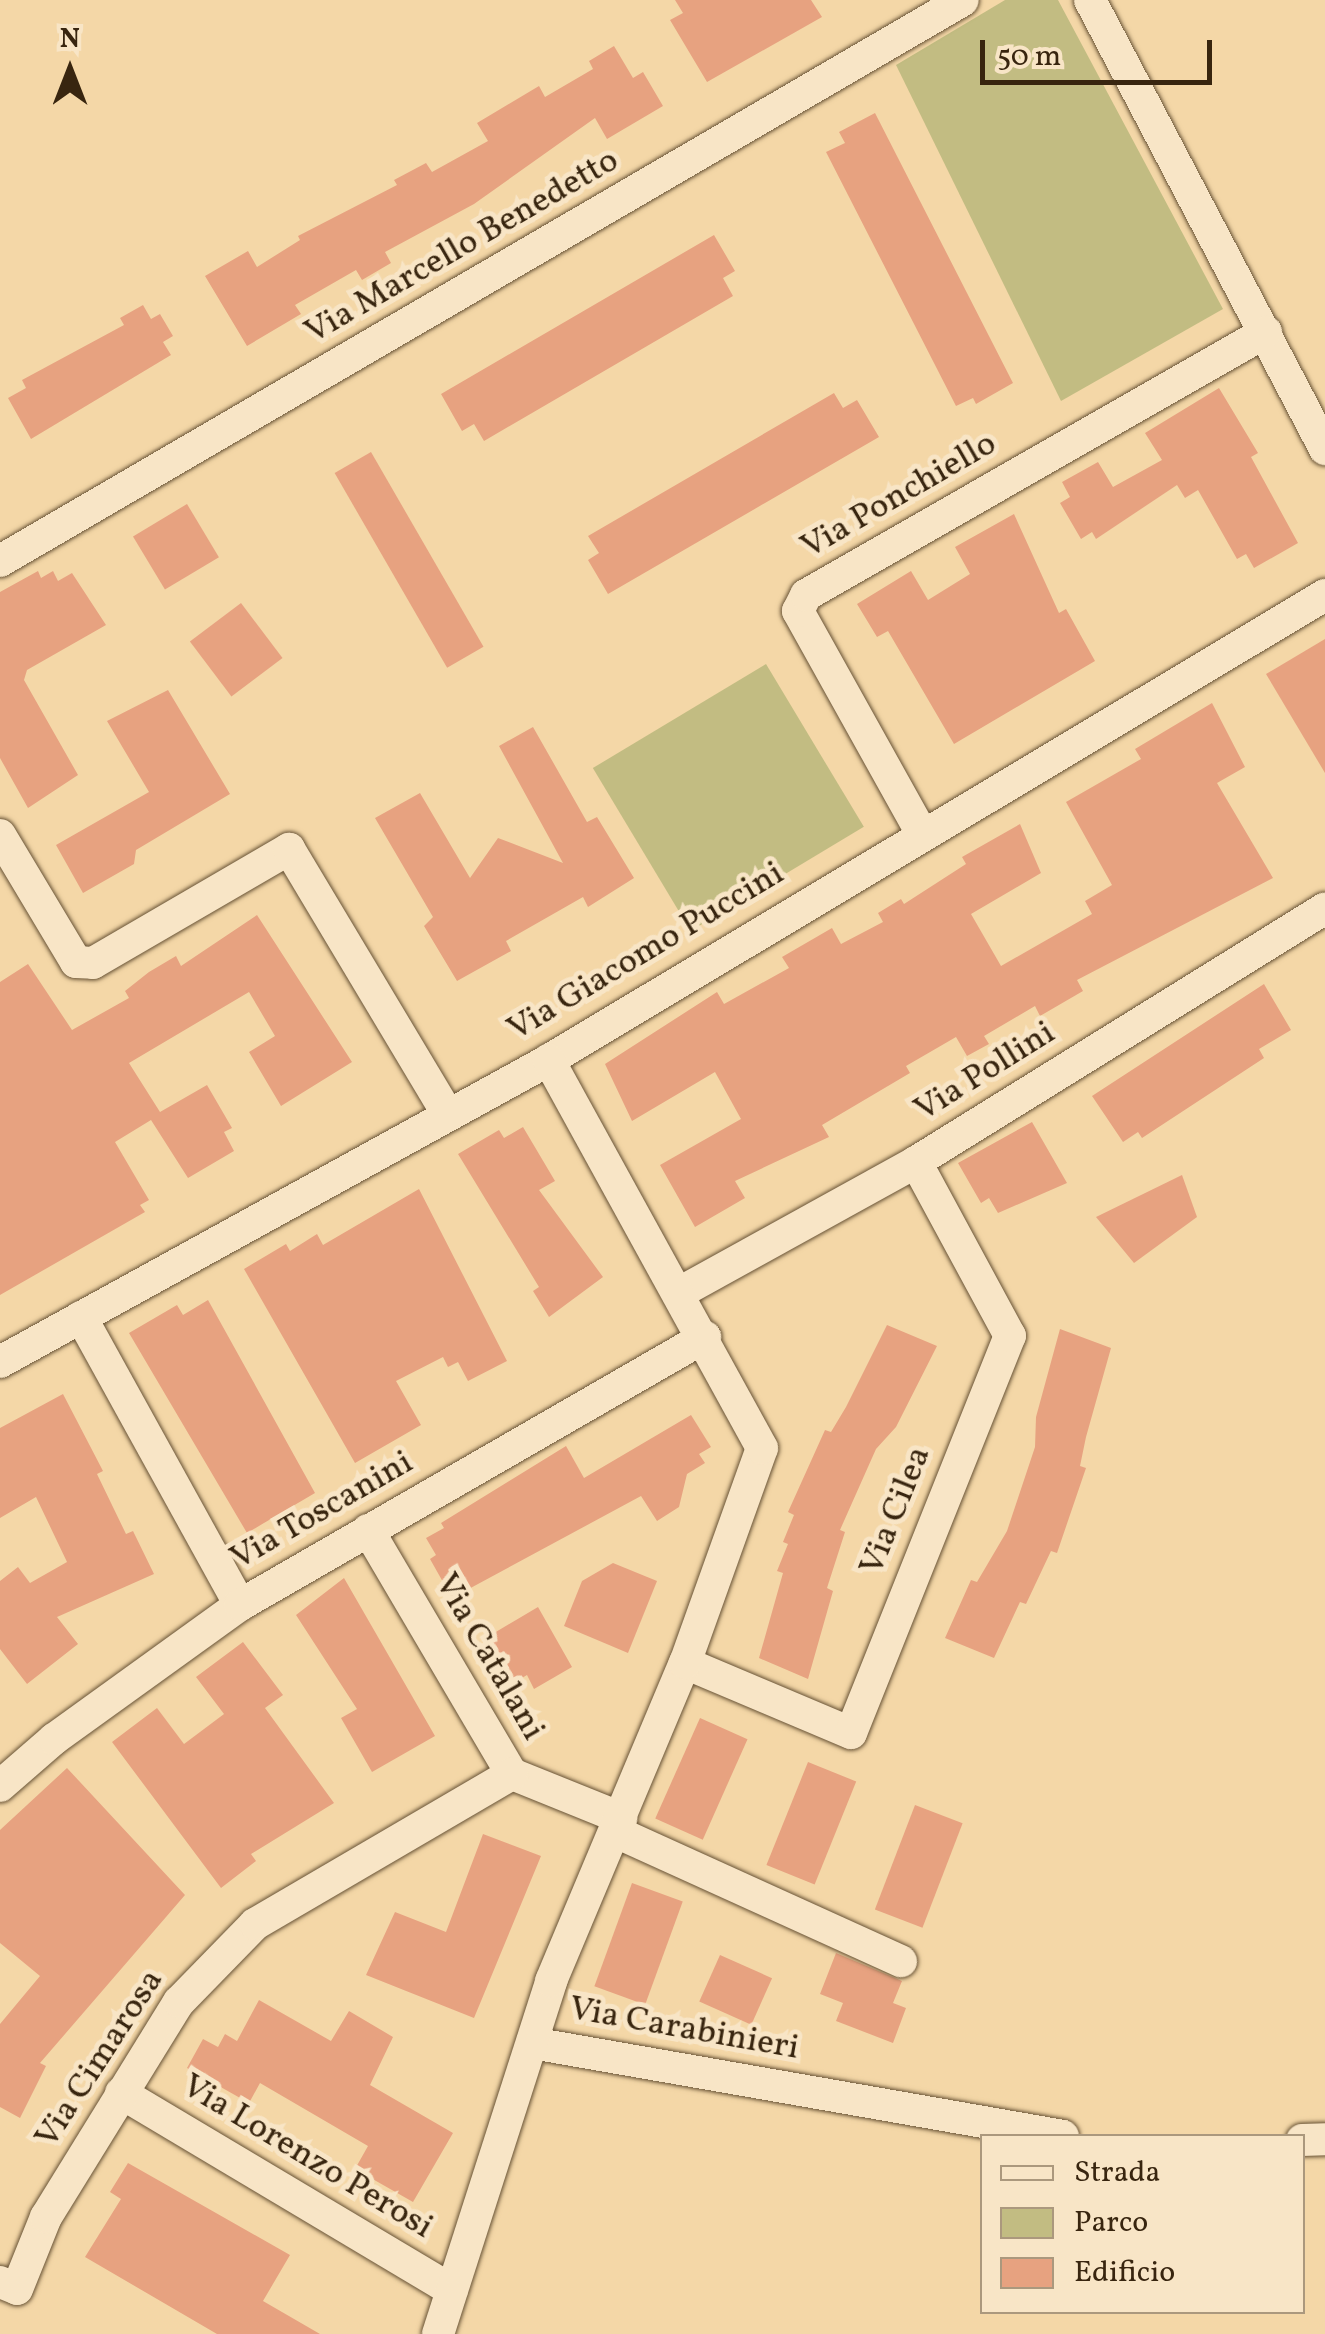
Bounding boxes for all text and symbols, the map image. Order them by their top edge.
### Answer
north arrow [20,20,120,120]
text: N [60,20,80,59]
scale bar [985,20,1218,82]
text: 50 m [997,36,1061,78]
street label: Via Marcello Benedetto [298,140,626,354]
street label: Via Ponchiello [794,423,1004,569]
street label: Via Giacomo Puccini [500,853,792,1051]
street label: Via Pollini [907,1012,1063,1132]
street label: Via Cilea [851,1441,941,1581]
street label: Via Toscanini [223,1442,421,1580]
street label: Via Catalani [424,1566,554,1748]
street label: Via Cimarosa [27,1962,173,2156]
street label: Via Carabinieri [566,1988,802,2070]
street label: Via Lorenzo Perosi [174,2065,440,2249]
legend [980,2134,1305,2314]
text: Strada [1074,2152,1160,2194]
text: Parco [1074,2202,1148,2244]
text: Edificio [1074,2252,1175,2294]

